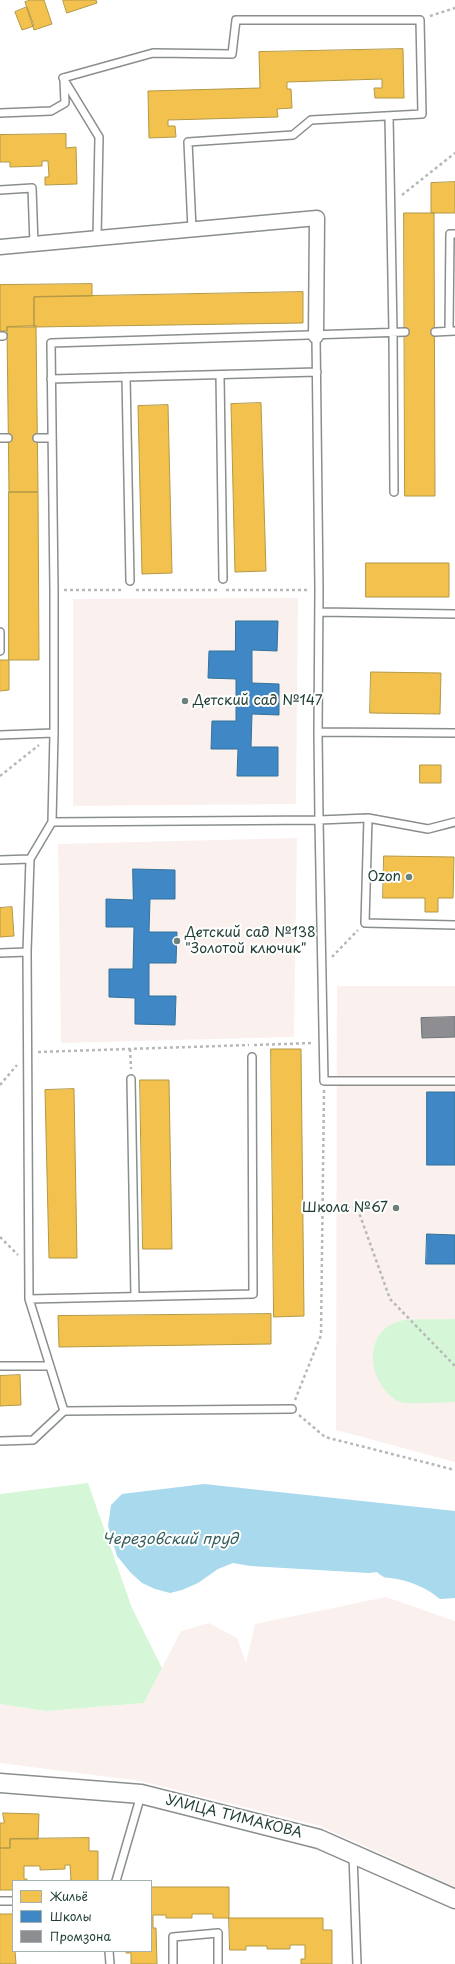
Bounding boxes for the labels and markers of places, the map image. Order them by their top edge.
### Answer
place label: Детский сад №147 [193,693,323,709]
marker: Детский сад №147 [180,696,190,706]
place label: Ozon [368,869,401,885]
marker: Ozon [404,872,414,882]
place label: Детский сад №138 "Золотой ключик" [185,925,316,958]
marker: Детский сад №138 "Золотой ключик" [172,936,182,946]
place label: Школа №67 [302,1200,388,1216]
marker: Школа №67 [391,1203,401,1213]

